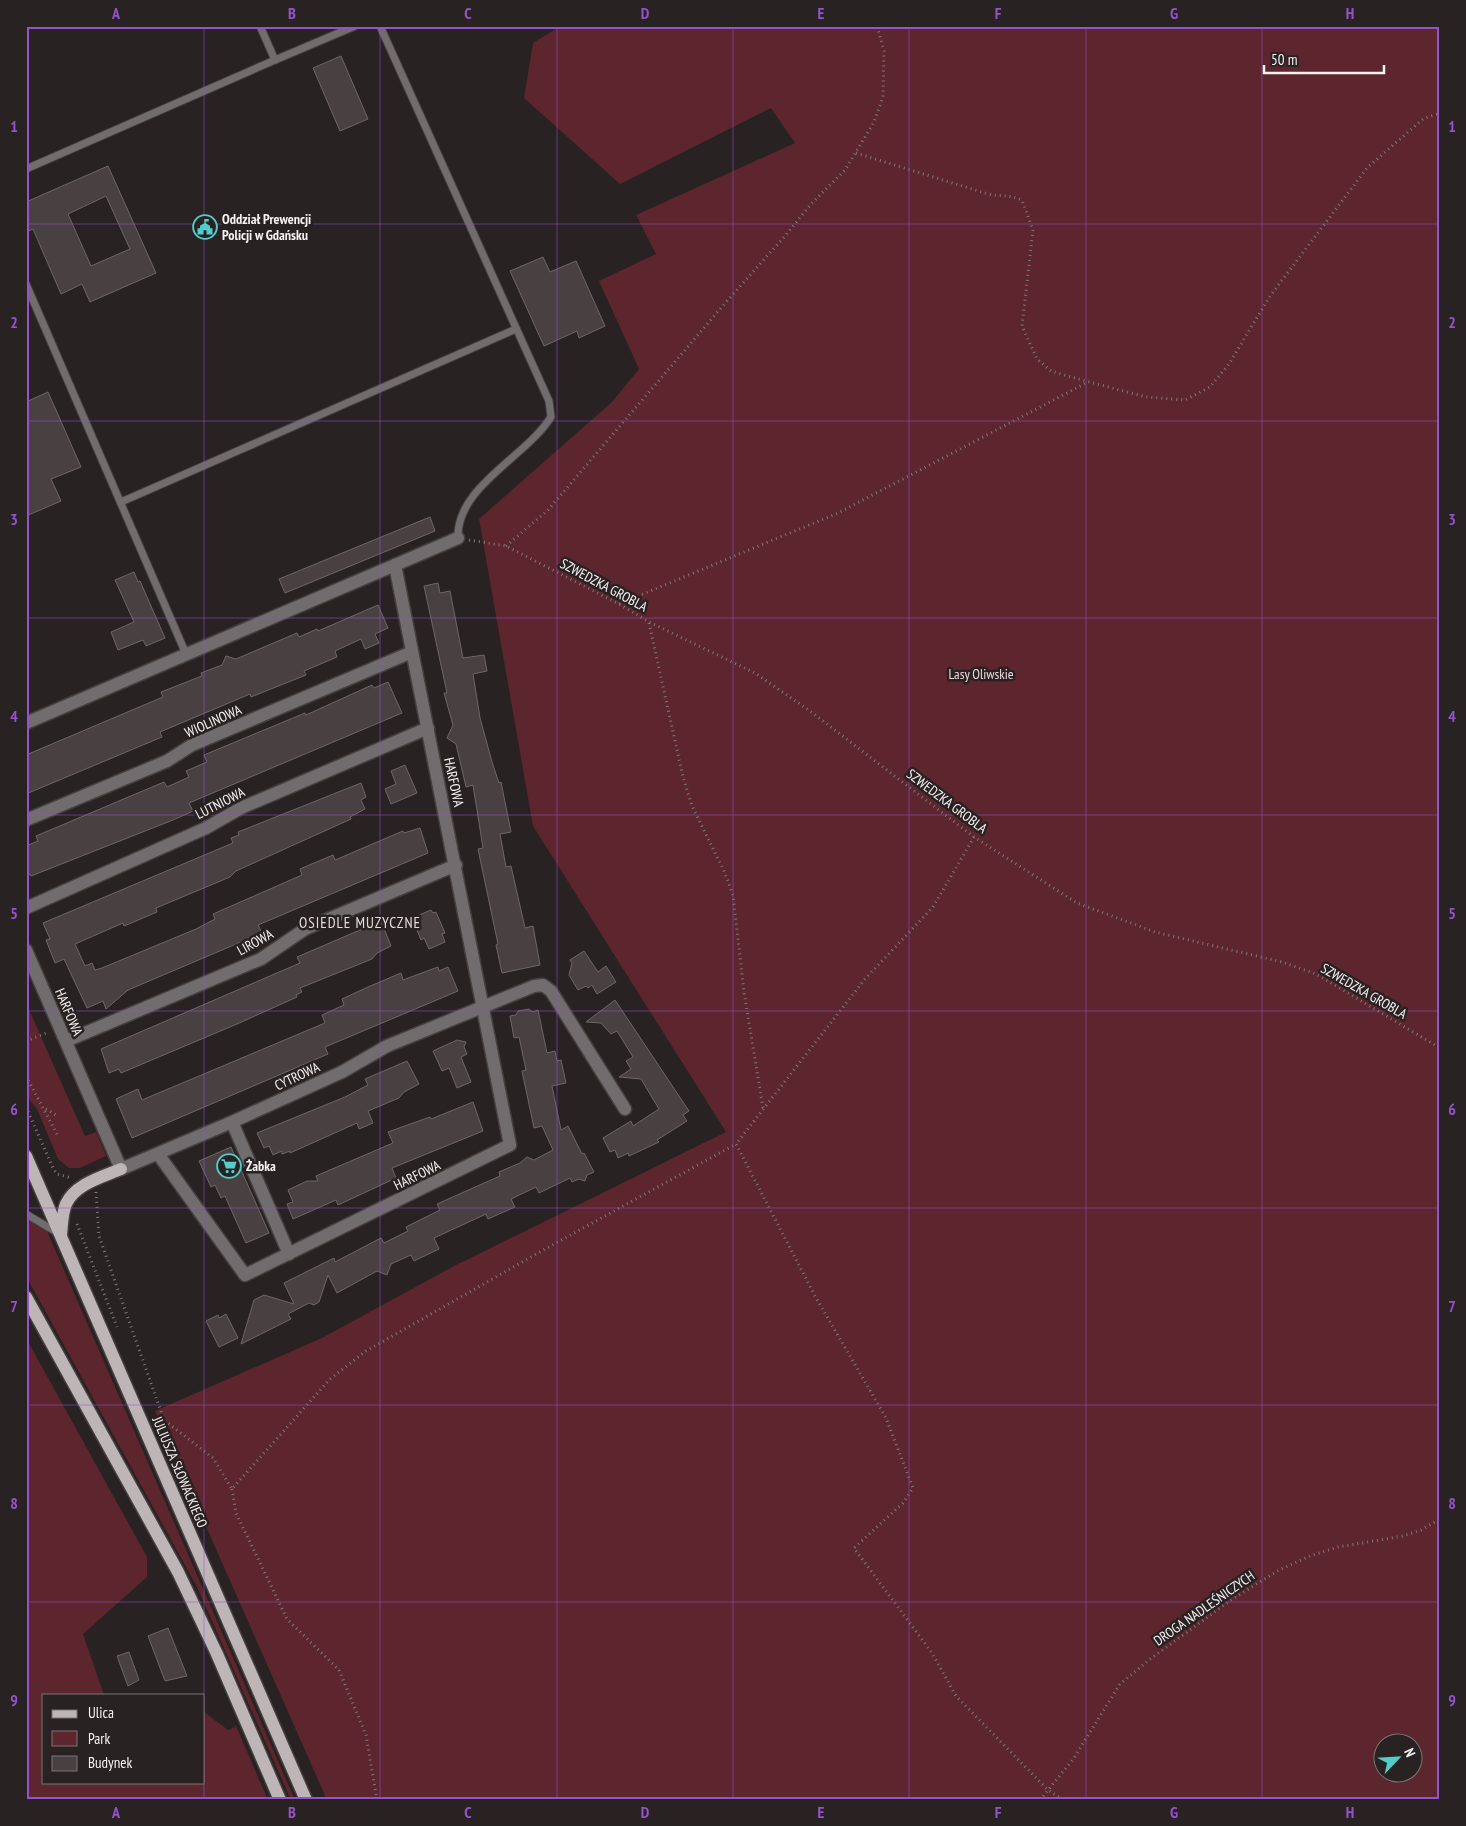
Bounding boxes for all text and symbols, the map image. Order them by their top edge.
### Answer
text: A [111,3,121,23]
text: B [288,3,296,23]
text: C [464,3,472,23]
text: D [641,3,650,23]
text: E [818,3,825,23]
text: F [995,3,1002,23]
text: G [1170,3,1178,23]
text: H [1346,3,1354,23]
scale bar [1264,42,1384,74]
text: 50 m [1271,50,1297,69]
text: 1 [10,116,18,136]
text: 1 [1448,116,1456,136]
place label: Oddział Prewencji Policji w Gdańsku [222,210,311,244]
public building icon: Oddział Prewencji Policji w Gdańsku [192,214,218,240]
text: 2 [10,312,18,332]
text: 2 [1448,312,1456,332]
text: 3 [10,509,18,529]
text: 3 [1448,509,1456,529]
street label: SZWEDZKA GROBLA [557,554,651,616]
park label: Lasy Oliwskie [948,665,1014,683]
street label: WIOLINOWA [182,700,244,741]
text: 4 [10,706,18,726]
text: 4 [1448,706,1456,726]
street label: HARFOWA [440,756,468,809]
street label: SZWEDZKA GROBLA [903,765,991,837]
street label: LUTNIOWA [192,783,248,823]
text: 5 [10,903,18,923]
text: 5 [1448,903,1456,923]
district label: OSIEDLE MUZYCZNE [299,913,421,932]
street label: LIROWA [234,925,277,959]
street label: SZWEDZKA GROBLA [1318,959,1411,1023]
street label: HARFOWA [51,986,87,1039]
street label: CYTROWA [272,1058,323,1094]
text: 6 [10,1099,18,1119]
text: 6 [1448,1099,1456,1119]
supermarket icon: Żabka [216,1153,242,1179]
street label: HARFOWA [391,1156,444,1194]
place label: Żabka [246,1157,276,1175]
text: 7 [10,1296,18,1316]
text: 7 [1448,1296,1456,1316]
street label: JULIUSZA SŁOWACKIEGO [148,1413,212,1531]
text: 8 [10,1493,18,1513]
text: 8 [1448,1493,1456,1513]
street label: DROGA NADLEŚNICZYCH [1150,1566,1258,1650]
text: 9 [10,1690,18,1710]
text: 9 [1448,1690,1456,1710]
legend [42,1694,205,1784]
text: Ulica [88,1703,114,1722]
text: Park [88,1729,110,1748]
north arrow [1374,1734,1424,1784]
text: N [1400,1745,1420,1760]
text: Budynek [88,1753,132,1772]
text: A [111,1802,121,1822]
text: B [288,1802,296,1822]
text: C [464,1802,472,1822]
text: D [641,1802,650,1822]
text: E [818,1802,825,1822]
text: F [995,1802,1002,1822]
text: G [1170,1802,1178,1822]
text: H [1346,1802,1354,1822]

